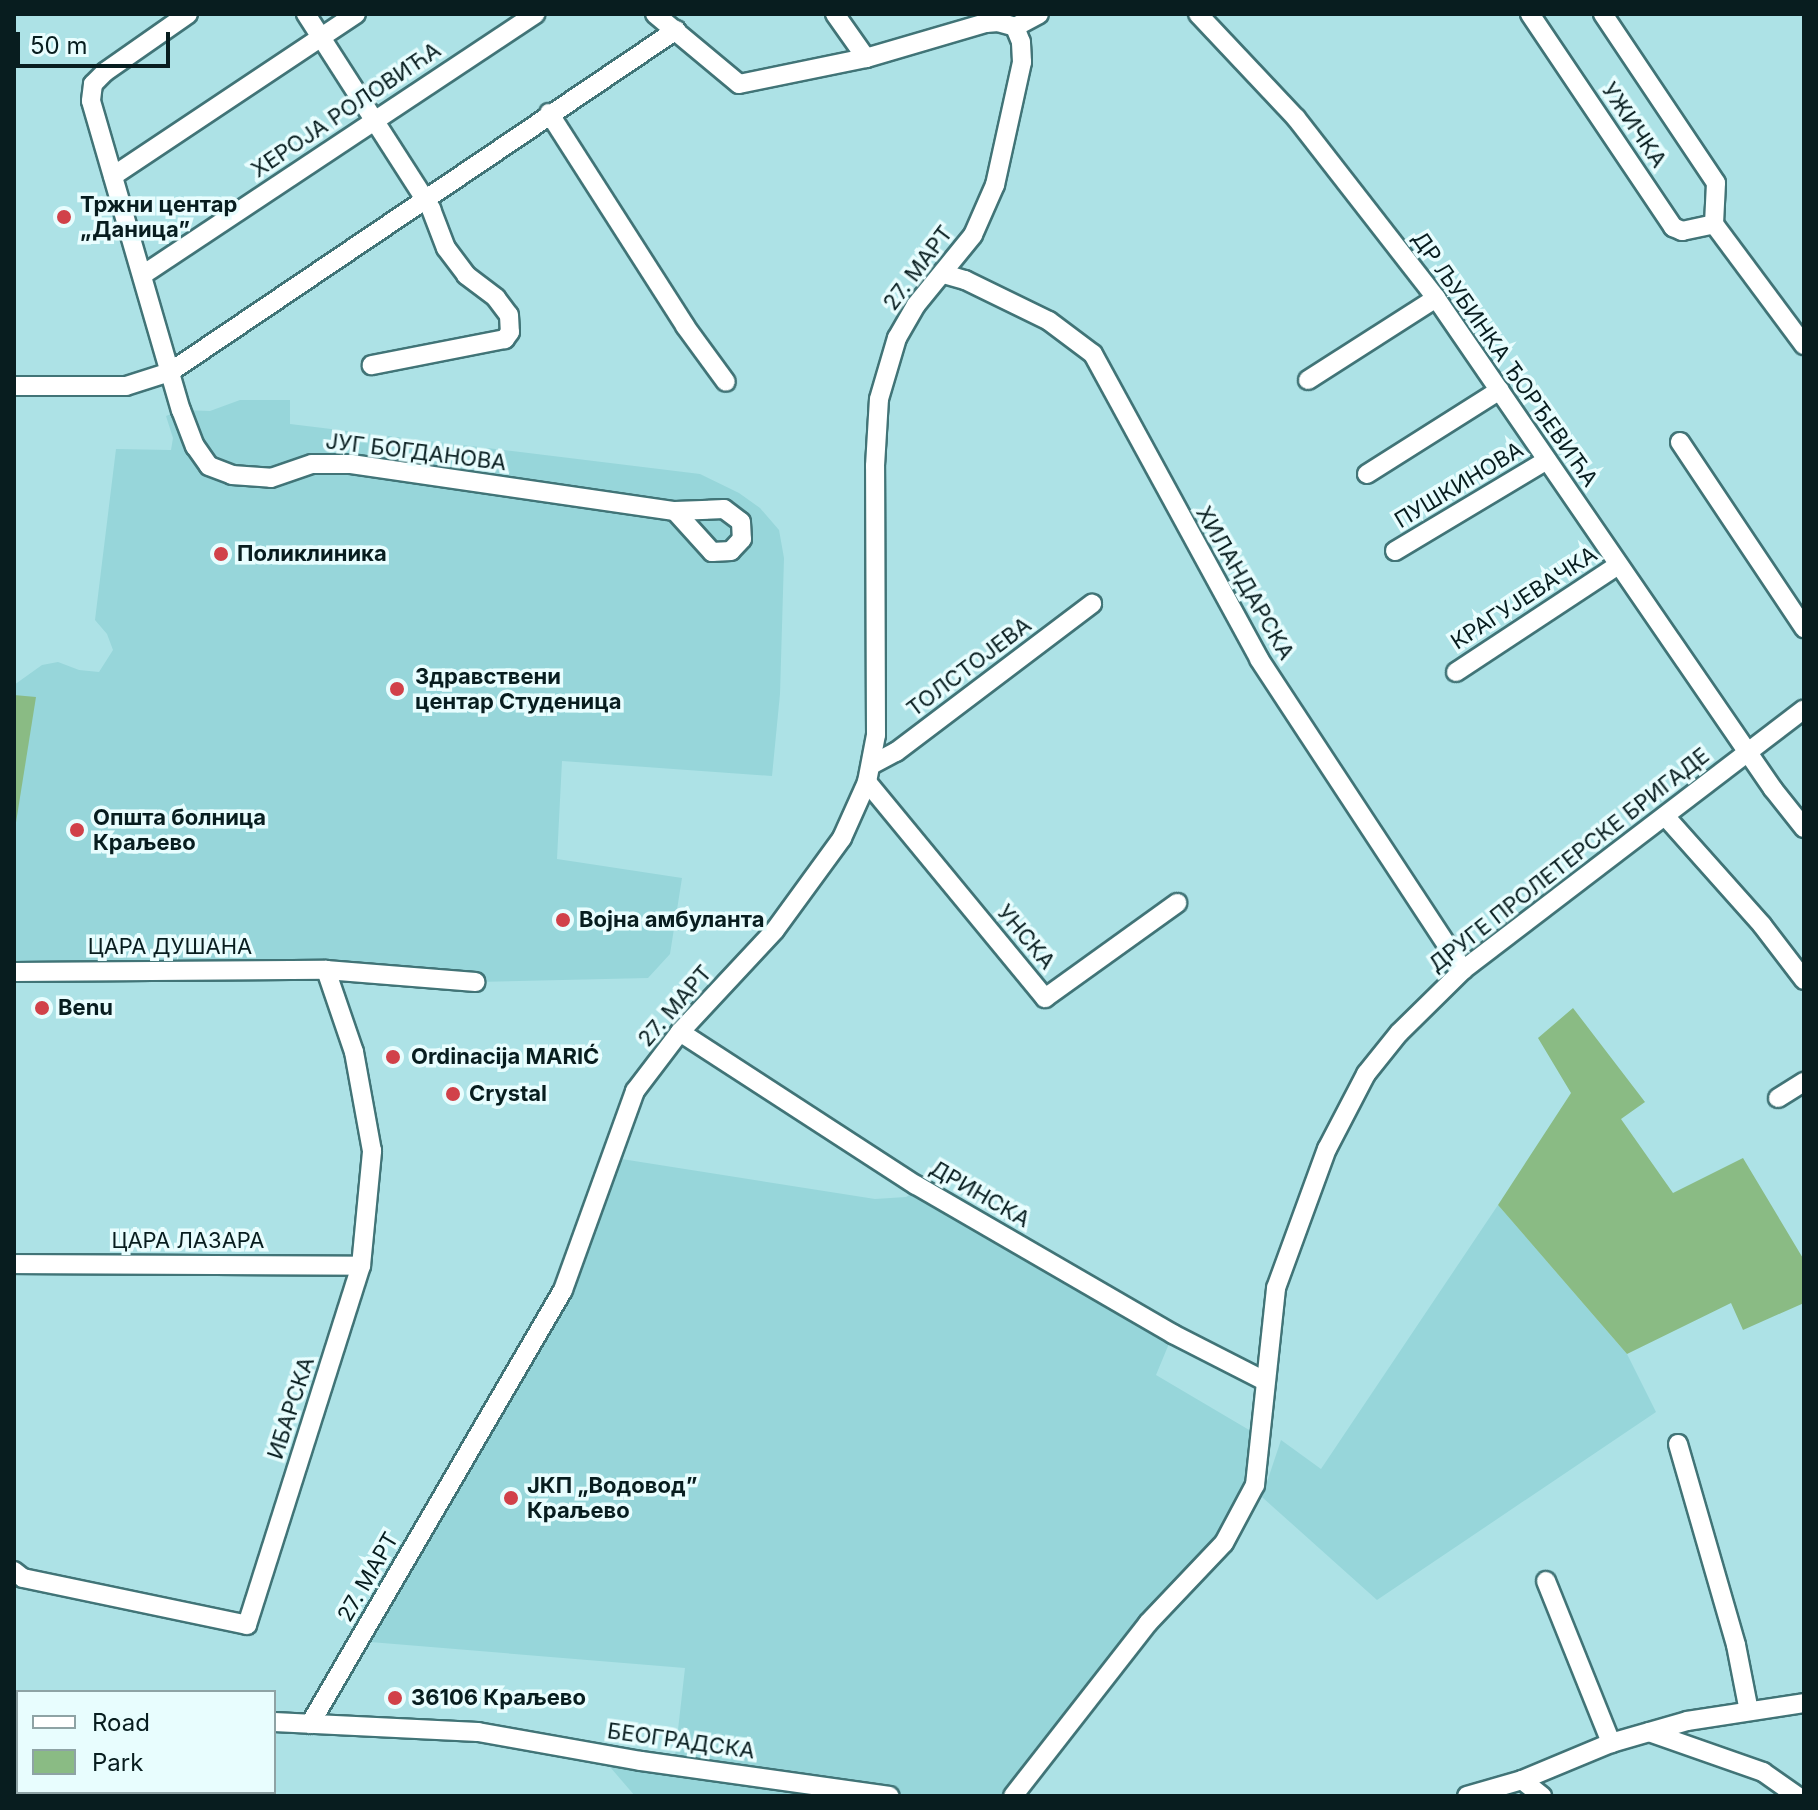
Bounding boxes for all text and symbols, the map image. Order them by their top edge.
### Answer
scale bar [20,16,174,66]
text: 50 m [30,31,88,60]
street label: ХЕРОЈА РОЛОВИЋА [246,37,446,183]
street label: УЖИЧКА [1596,77,1672,173]
place label: Тржни центар „Даница” [80,191,237,242]
marker: Тржни центар „Даница” [55,208,73,226]
street label: 27. МАРТ [878,221,958,315]
street label: ДР ЉУБИНКА ЂОРЂЕВИЋА [1407,226,1603,492]
street label: ЈУГ БОГДАНОВА [324,428,508,476]
street label: ПУШКИНОВА [1390,436,1528,534]
street label: ХИЛАНДАРСКА [1190,502,1300,664]
place label: Поликлиника [237,541,387,567]
street label: КРАГУЈЕВАЧКА [1446,541,1602,655]
marker: Поликлиника [212,545,230,563]
street label: ТОЛСТОЈЕВА [902,612,1036,722]
place label: Здравствени центар Студеница [415,663,622,714]
marker: Здравствени центар Студеница [386,678,408,700]
street label: ДРУГЕ ПРОЛЕТЕРСКЕ БРИГАДЕ [1423,742,1715,978]
place label: Општа болница Краљево [93,804,266,856]
marker: Општа болница Краљево [68,821,86,839]
street label: УНСКА [991,899,1061,975]
place label: Војна амбуланта [579,907,764,933]
marker: Војна амбуланта [554,911,572,929]
street label: ЦАРА ДУШАНА [88,934,252,960]
street label: 27. МАРТ [633,960,717,1052]
place label: Benu [58,995,113,1021]
marker: Benu [33,999,51,1017]
place label: Ordinacija MARIĆ [411,1044,599,1070]
marker: Ordinacija MARIĆ [382,1046,404,1068]
place label: Crystal [469,1081,547,1107]
marker: Crystal [444,1085,462,1103]
street label: ДРИНСКА [925,1155,1035,1233]
street label: ЦАРА ЛАЗАРА [112,1228,264,1254]
street label: ИБАРСКА [262,1353,320,1463]
place label: ЈКП „Водовод” Краљево [527,1472,697,1524]
marker: ЈКП „Водовод” Краљево [502,1489,520,1507]
street label: 27. МАРТ [332,1528,404,1626]
place label: 36106 Краљево [411,1685,586,1711]
marker: 36106 Краљево [386,1689,404,1707]
legend [16,1690,276,1794]
text: Road [92,1708,150,1737]
street label: БЕОГРАДСКА [606,1718,756,1764]
text: Park [92,1748,143,1777]

